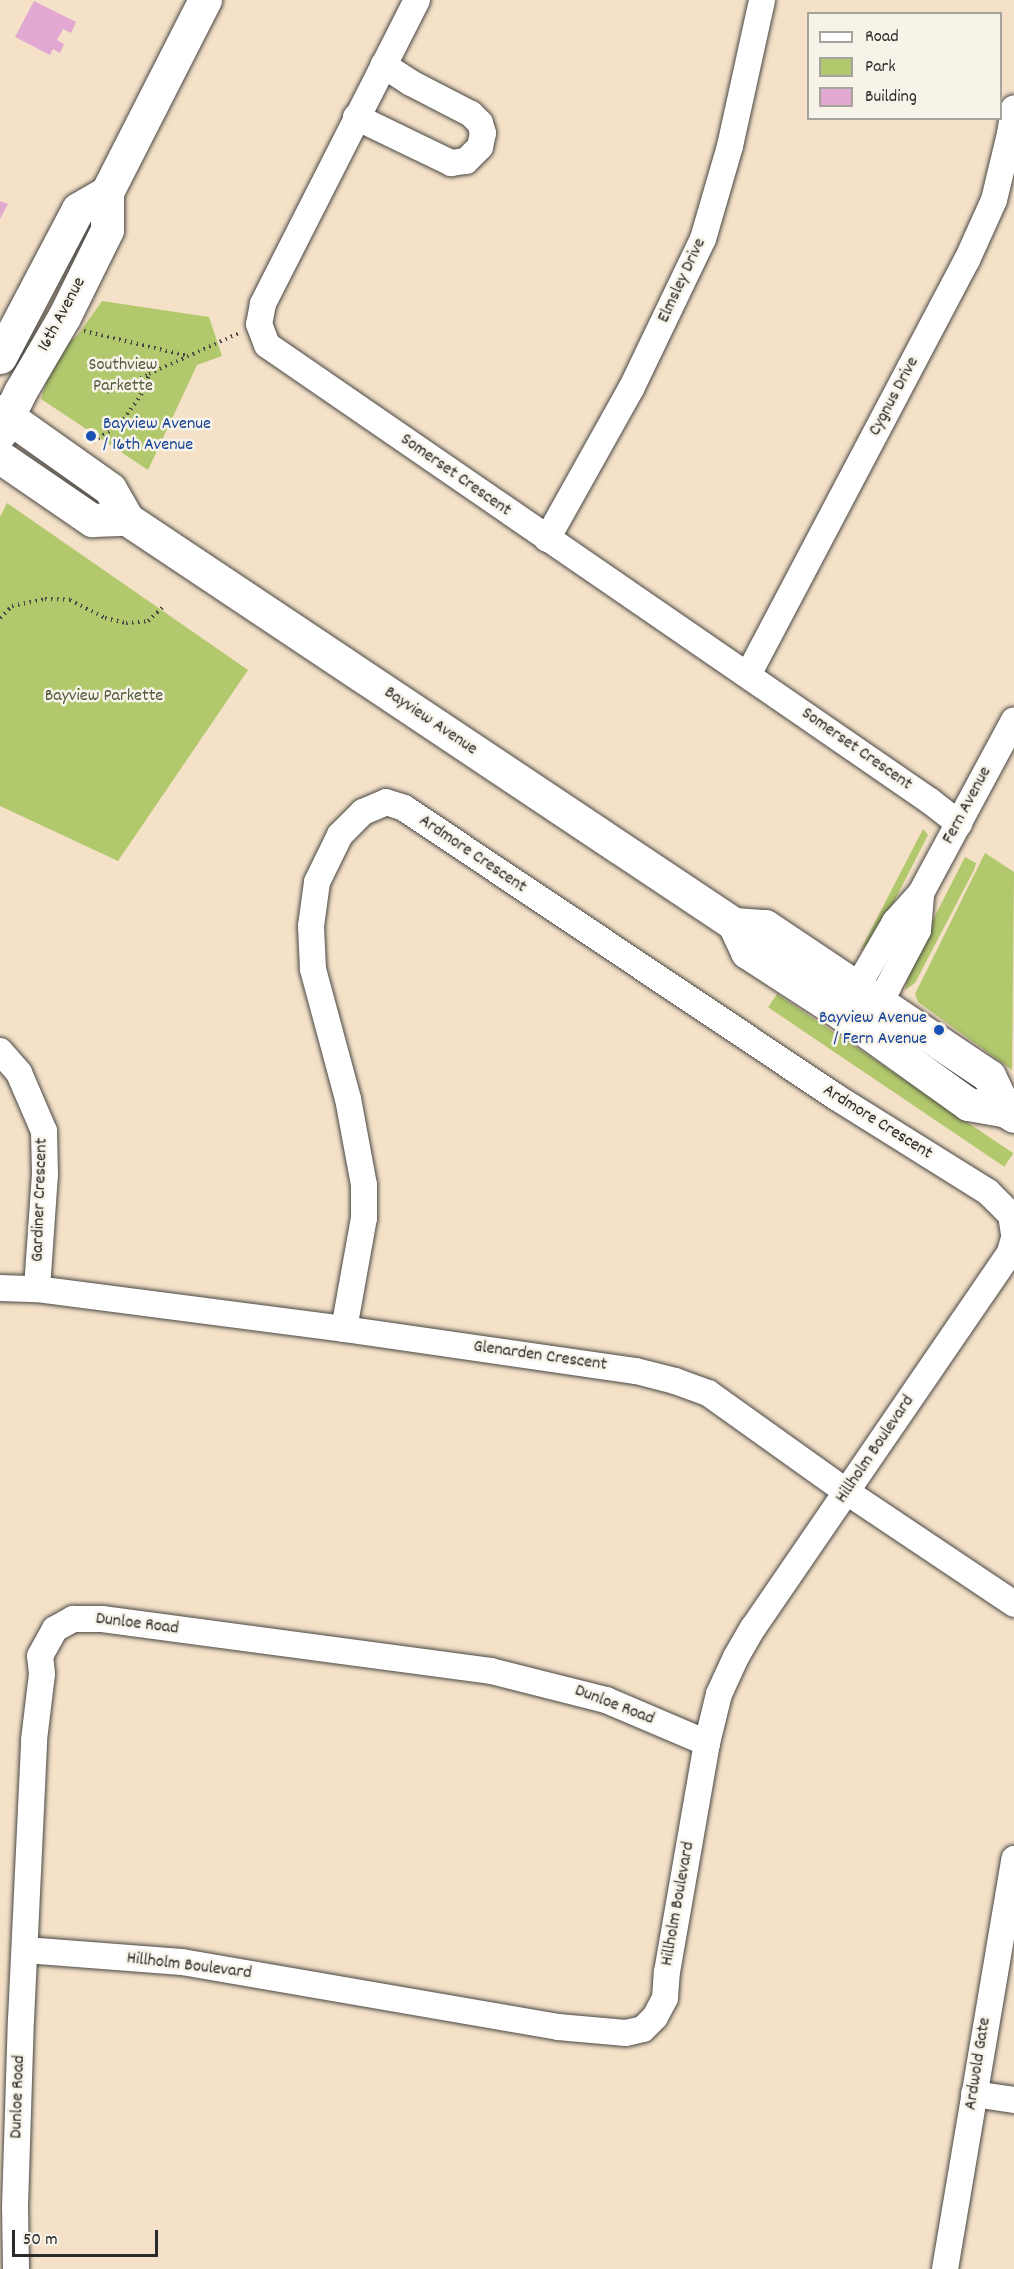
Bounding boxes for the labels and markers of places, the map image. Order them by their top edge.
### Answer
place label: Bayview Avenue / 16th Avenue [103,415,211,458]
marker: Bayview Avenue / 16th Avenue [84,429,98,443]
place label: Bayview Avenue / Fern Avenue [819,1009,927,1052]
marker: Bayview Avenue / Fern Avenue [932,1023,946,1037]

